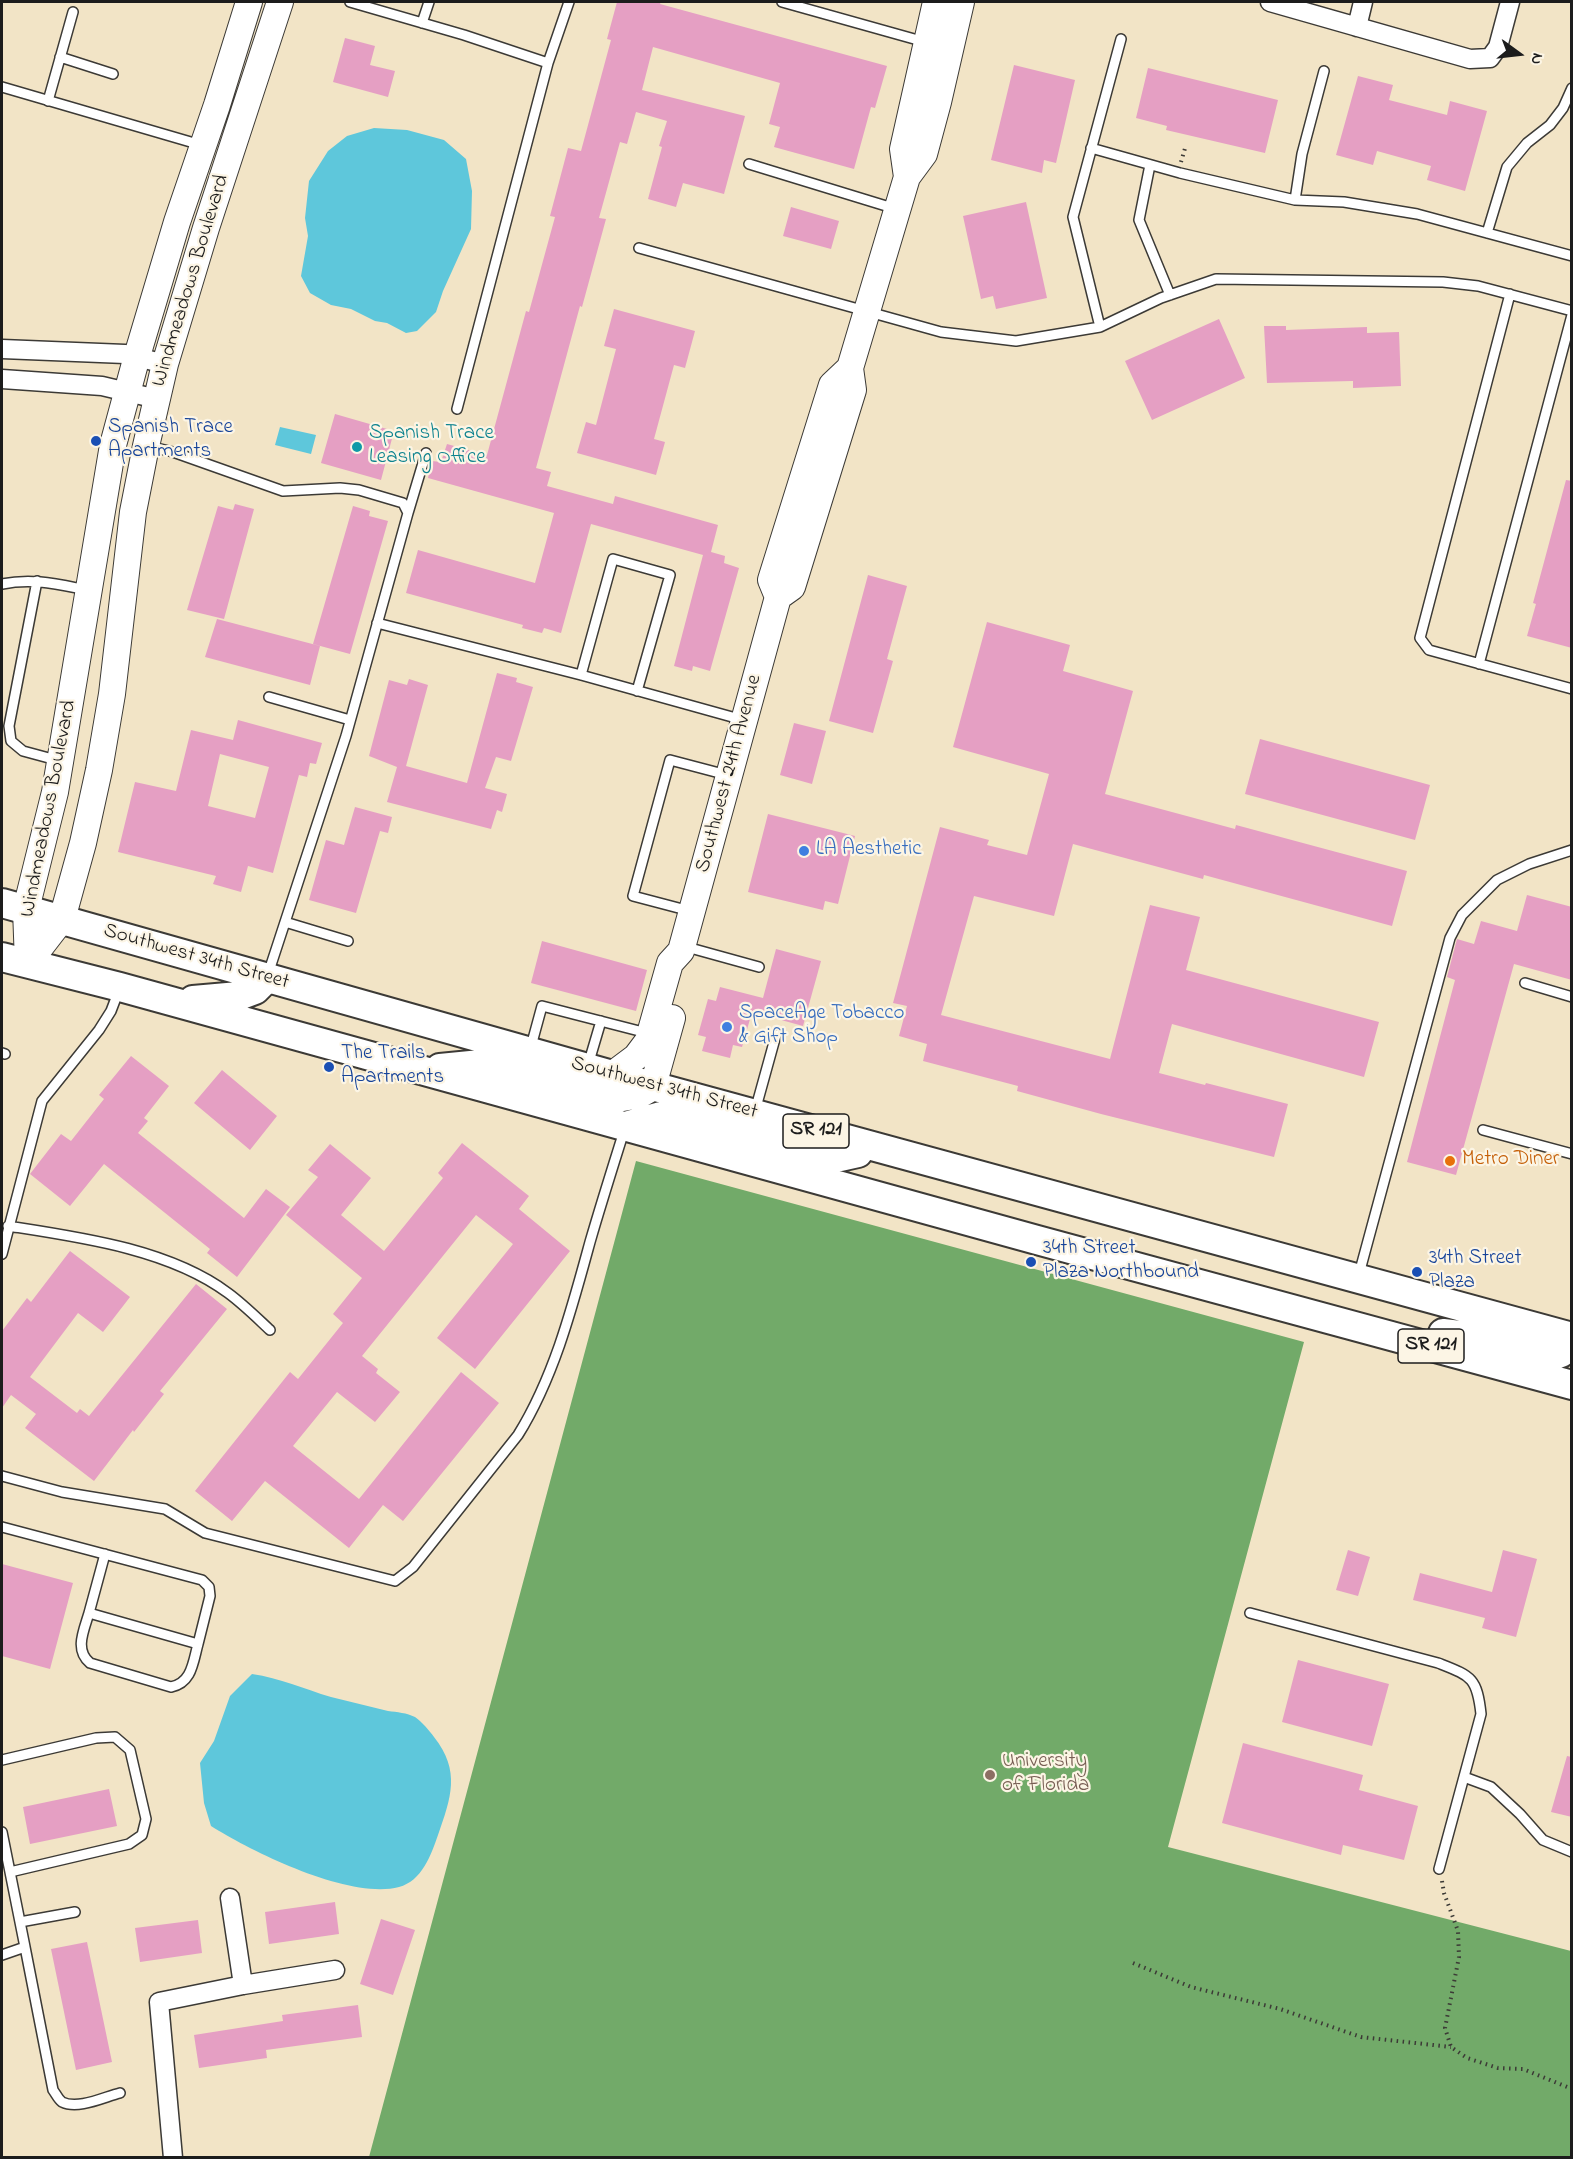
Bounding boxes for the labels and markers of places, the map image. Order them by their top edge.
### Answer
place label: Spanish Trace Apartments [108,416,233,466]
place label: Spanish Trace Leasing Office [369,422,494,472]
marker: Spanish Trace Apartments [89,434,103,448]
marker: Spanish Trace Leasing Office [350,440,364,454]
place label: LA Aesthetic [816,838,922,864]
marker: LA Aesthetic [797,844,811,858]
place label: SpaceAge Tobacco & Gift Shop [739,1002,905,1052]
marker: SpaceAge Tobacco & Gift Shop [720,1020,734,1034]
place label: The Trails Apartments [341,1042,444,1092]
marker: The Trails Apartments [322,1060,336,1074]
place label: Metro Diner [1462,1148,1559,1174]
marker: Metro Diner [1443,1154,1457,1168]
place label: 34th Street Plaza Northbound [1043,1237,1199,1287]
place label: 34th Street Plaza [1429,1247,1522,1297]
marker: 34th Street Plaza Northbound [1024,1255,1038,1269]
marker: 34th Street Plaza [1410,1265,1424,1279]
place label: University of Florida [1002,1750,1089,1800]
marker: University of Florida [983,1768,997,1782]

